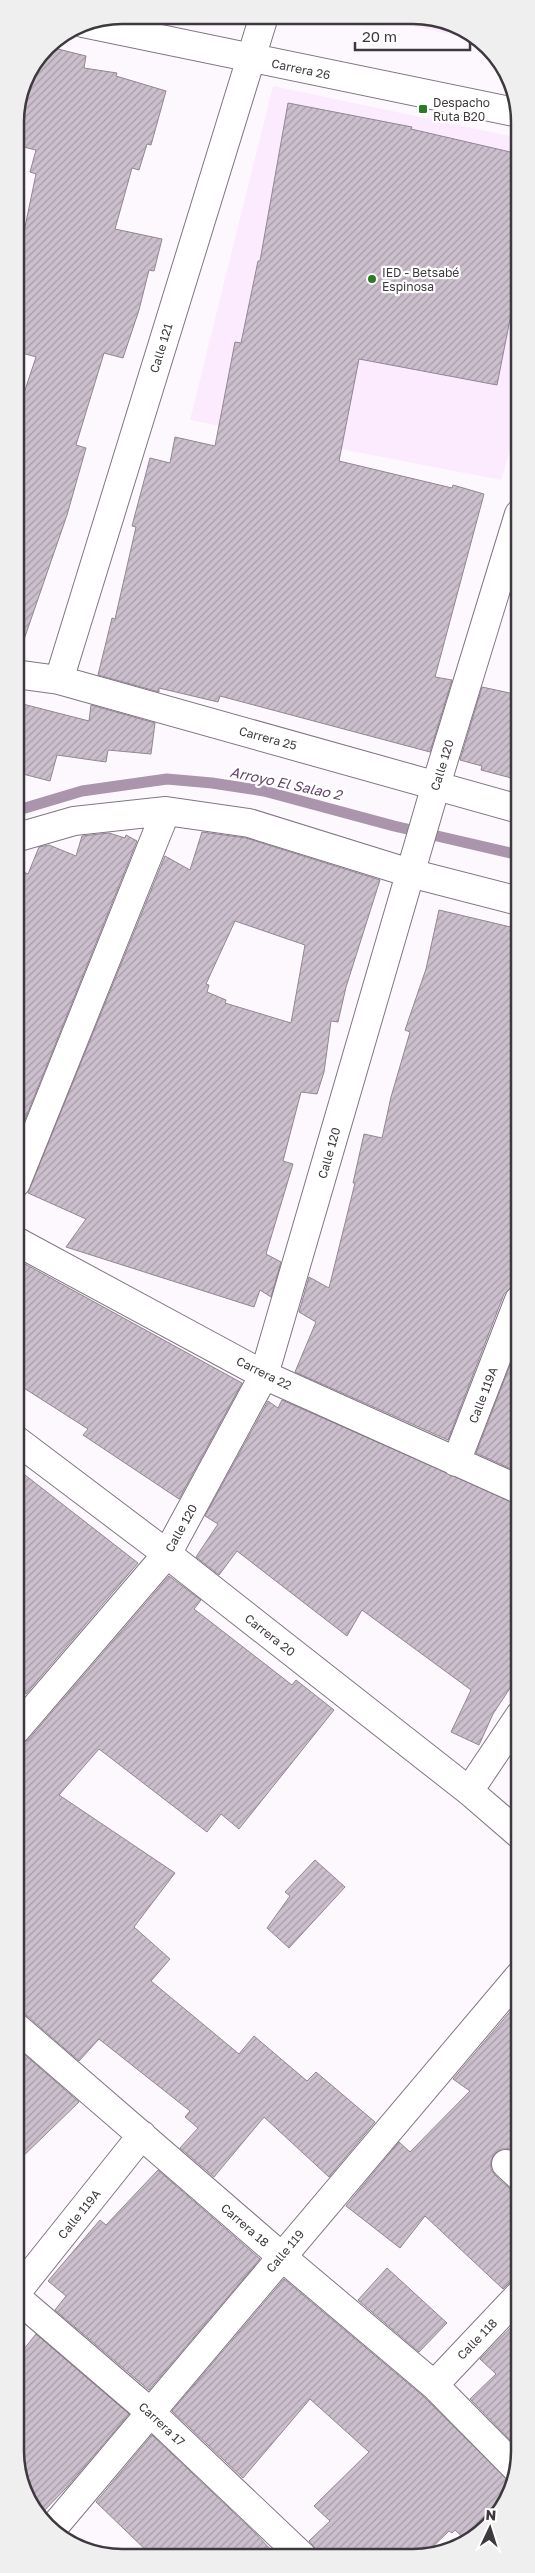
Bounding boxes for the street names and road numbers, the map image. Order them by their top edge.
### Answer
street label: Carrera 26 [270,55,332,83]
street label: Calle 121 [146,321,176,375]
street label: Carrera 25 [237,723,299,753]
street label: Calle 120 [427,738,457,792]
street label: Calle 120 [315,1126,343,1180]
street label: Carrera 22 [234,1353,294,1393]
street label: Calle 119A [465,1365,501,1425]
street label: Calle 120 [162,1501,200,1555]
street label: Carrera 20 [242,1611,298,1659]
street label: Calle 119A [54,2186,104,2242]
street label: Carrera 18 [218,2200,272,2250]
street label: Calle 119 [263,2227,307,2275]
street label: Calle 118 [454,2315,500,2363]
street label: Carrera 17 [136,2399,188,2449]

